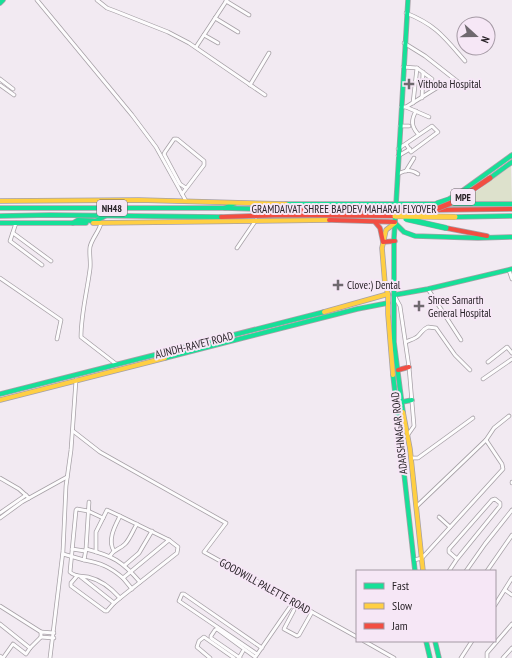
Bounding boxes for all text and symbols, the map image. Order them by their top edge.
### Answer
north arrow [456,16,496,56]
text: N [478,34,493,45]
place label: Vithoba Hospital [417,77,482,91]
marker: Vithoba Hospital [403,78,415,90]
road number: MPE [451,189,475,205]
road number: NH48 [97,200,127,216]
street label: GRAMDAIVAT SHREE BAPDEV MAHARAJ FLYOVER [252,202,436,216]
place label: Clove:) Dental [347,278,401,292]
marker: Clove:) Dental [332,279,344,291]
place label: Shree Samarth General Hospital [428,293,492,320]
marker: Shree Samarth General Hospital [413,300,425,312]
street label: AUNDH-RAVET ROAD [153,328,235,361]
street label: ADARSHNAGAR ROAD [388,391,410,475]
street label: GOODWILL PALETTE ROAD [217,555,313,617]
legend [356,570,496,642]
text: Fast [392,578,410,593]
text: Slow [392,598,413,613]
text: Jam [391,618,408,633]

